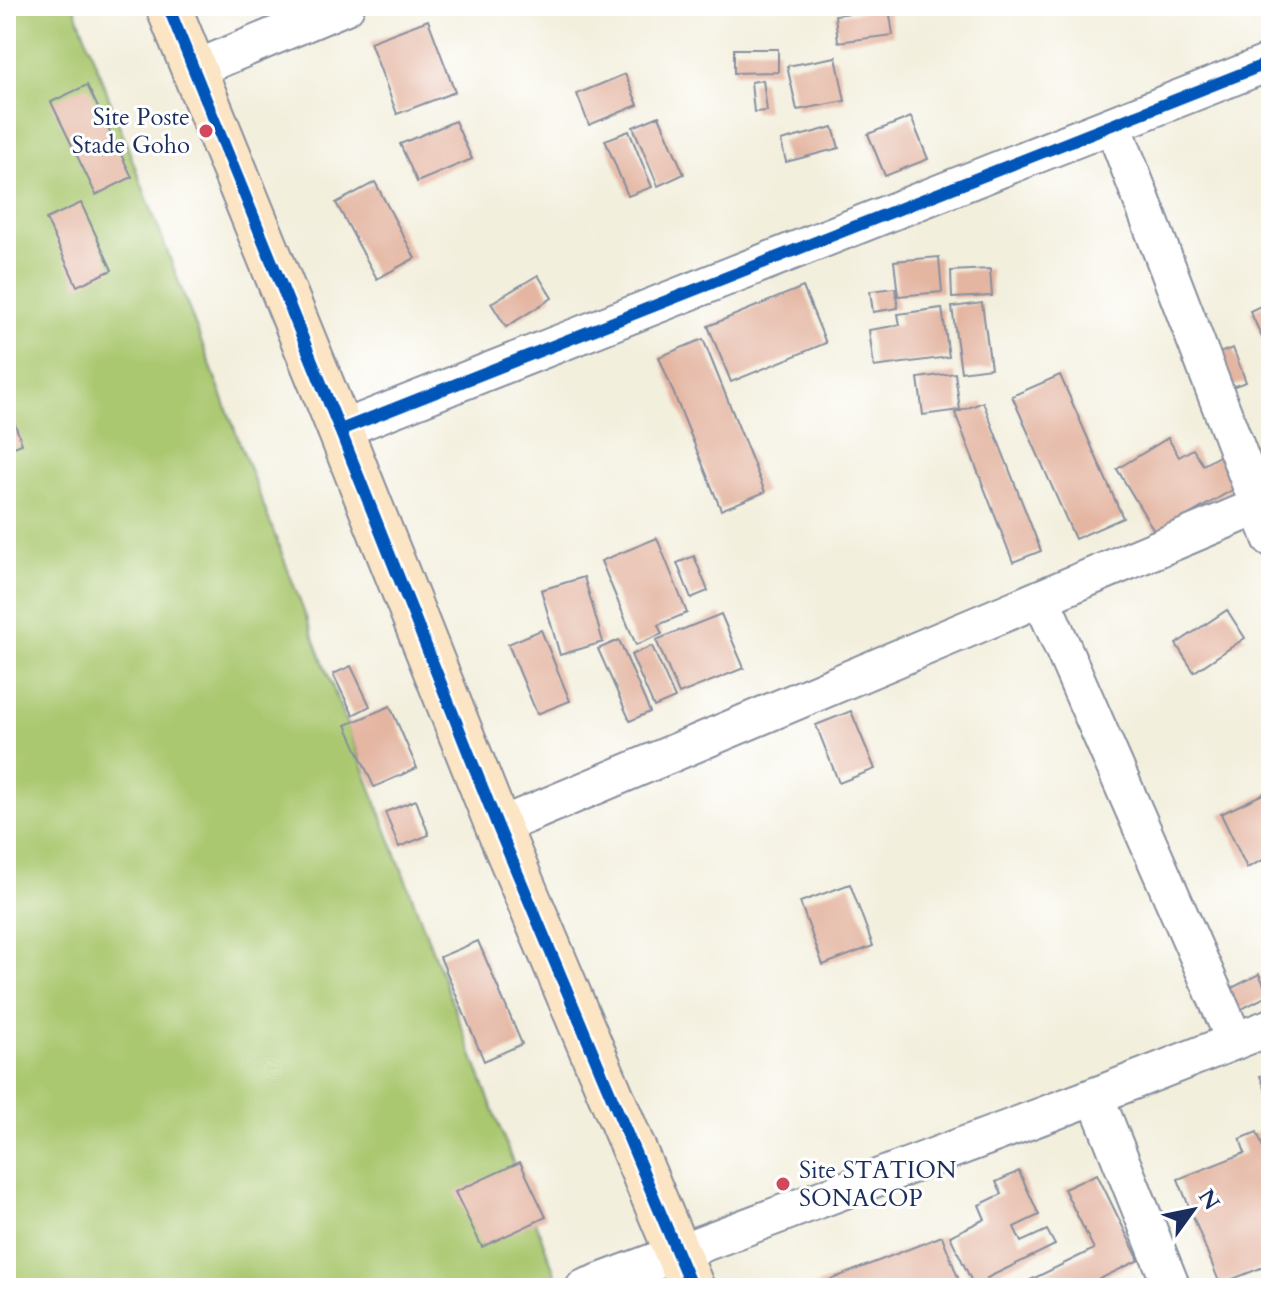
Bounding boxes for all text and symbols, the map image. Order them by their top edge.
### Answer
place label: Site Poste Stade Goho [72,101,190,162]
marker: Site Poste Stade Goho [197,122,215,140]
place label: Site STATION SONACOP [799,1154,957,1215]
north arrow [1153,1170,1233,1250]
marker: Site STATION SONACOP [774,1175,792,1193]
text: N [1191,1183,1227,1216]

